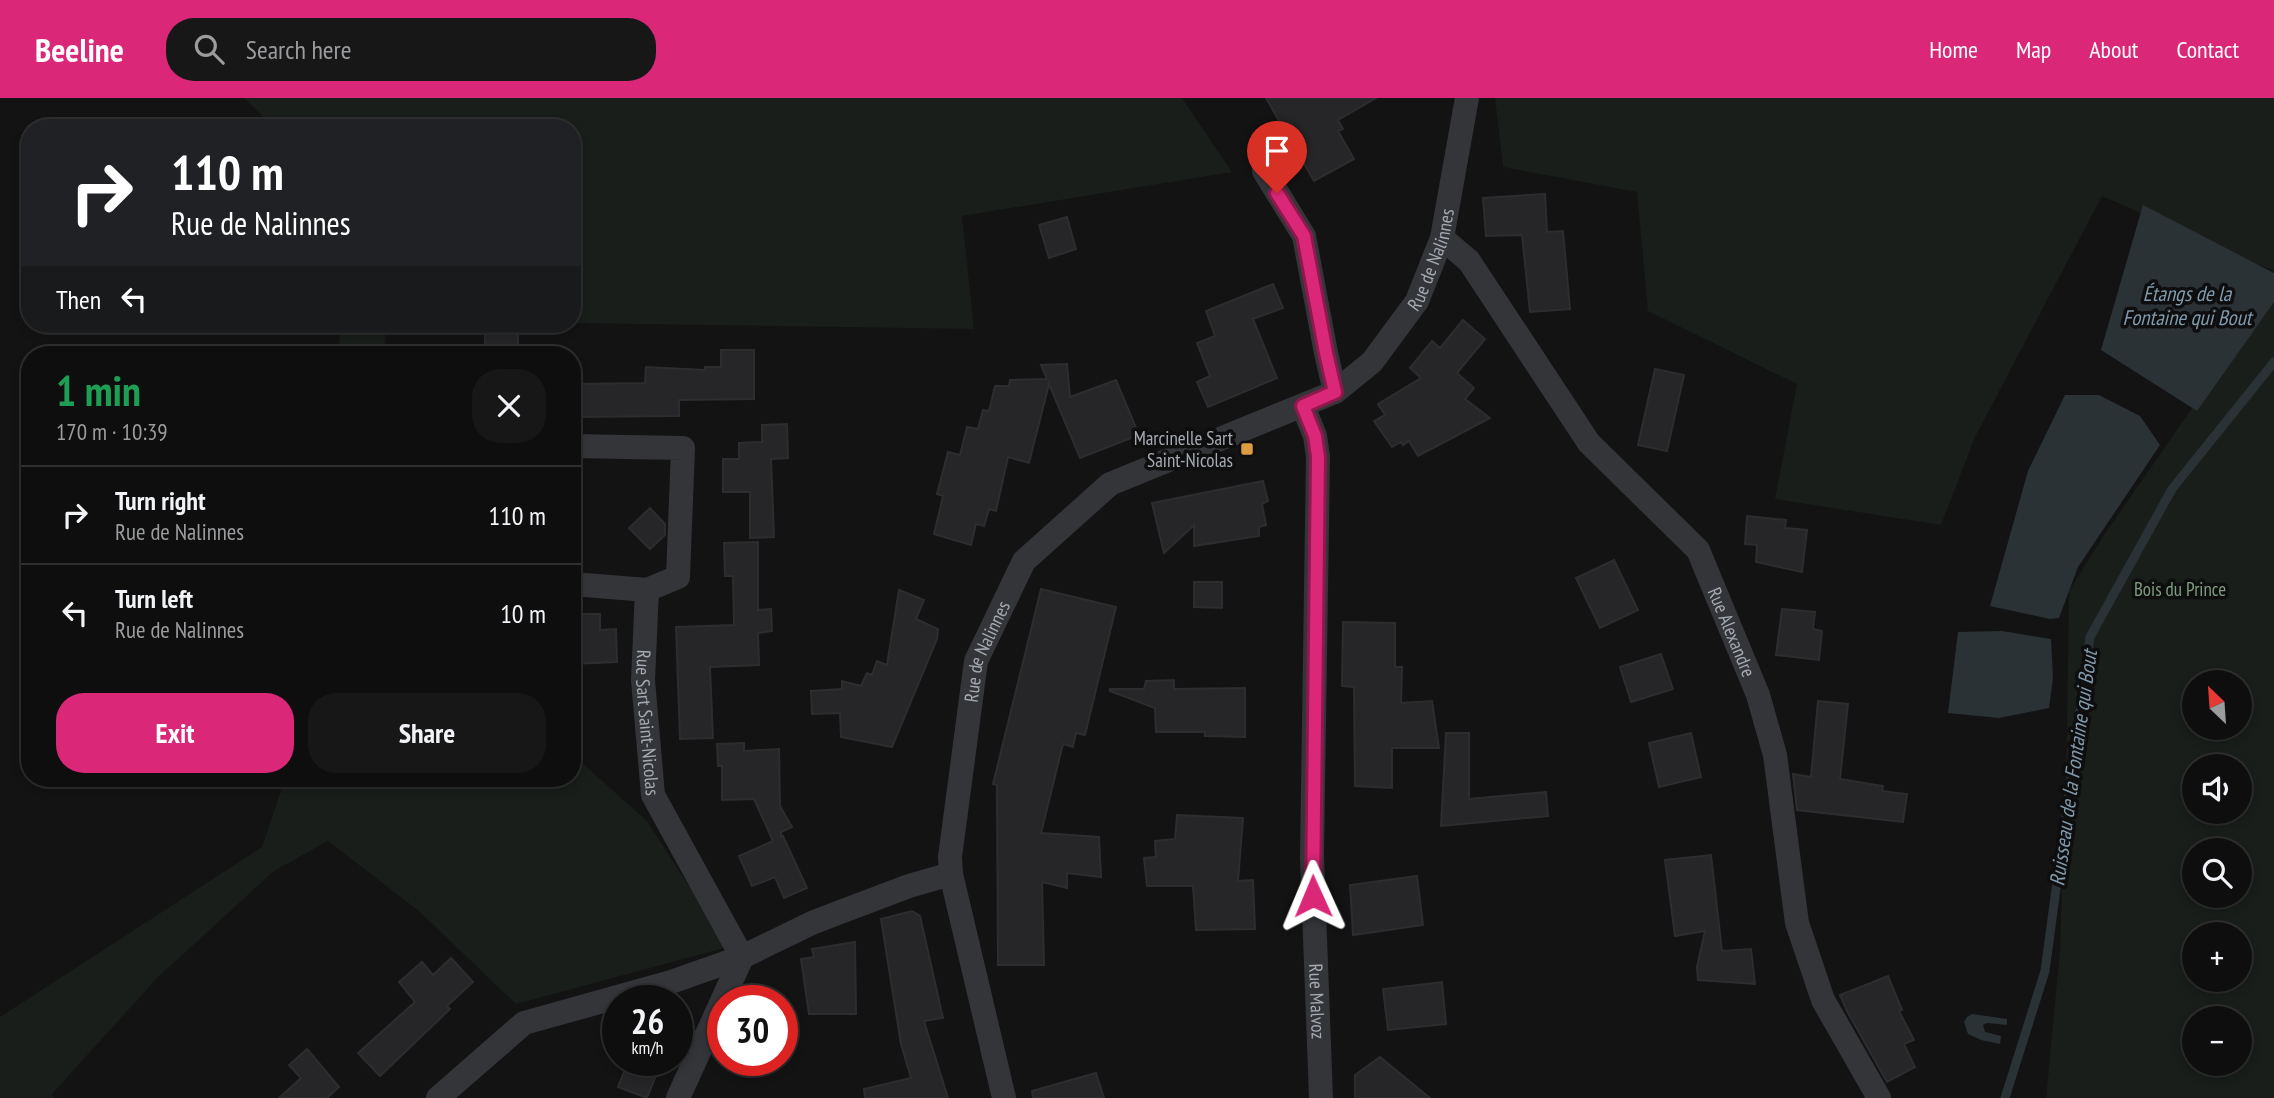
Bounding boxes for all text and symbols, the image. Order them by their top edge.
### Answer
search box [166,18,656,81]
text: Beeline [35,28,124,71]
icon: search [190,30,228,68]
text: Search here [246,33,351,66]
text: Home [1929,34,1978,65]
text: Map [2016,34,2051,65]
text: About [2089,34,2138,65]
text: Contact [2176,34,2239,65]
pin [1247,121,1307,193]
icon: arrive [1258,132,1296,170]
text: 110 m [171,140,284,204]
icon: right [56,147,147,238]
text: Rue de Nalinnes [171,202,351,244]
street label: Rue de Nalinnes [1402,207,1459,316]
icon: left [115,280,153,318]
water label: Étangs de la Fontaine qui Bout [2122,280,2254,331]
text: Then [56,283,101,316]
text: 1 min [56,363,141,418]
button: close [472,369,546,443]
text: 170 m · 10:39 [56,417,168,446]
place label: Marcinelle Sart Saint-Nicolas [1134,426,1234,472]
marker: Marcinelle Sart Saint-Nicolas [1239,441,1255,457]
text: Turn right [115,484,206,517]
icon: right [56,496,94,534]
text: 110 m [488,499,546,532]
text: Rue de Nalinnes [115,517,244,546]
park label: Bois du Prince [2134,577,2226,601]
text: Turn left [115,582,193,615]
street label: Rue Alexandre [1703,584,1761,681]
icon: left [56,594,94,632]
text: 10 m [500,597,546,630]
street label: Rue de Nalinnes [959,597,1015,704]
text: Rue de Nalinnes [115,615,244,644]
water label: Ruisseau de la Fontaine qui Bout [2043,646,2103,888]
street label: Rue Sart Saint-Nicolas [631,649,665,797]
north arrow [2182,670,2252,740]
map controls [2182,670,2252,1076]
button: Exit [56,693,294,773]
button: Share [308,693,546,773]
button: sound [2182,754,2252,824]
button: search [2182,838,2252,908]
position arrow [1276,859,1350,933]
button: + [2182,922,2252,992]
street label: Rue Malvoz [1304,963,1331,1040]
speed limit sign: 30 [707,985,798,1076]
text: 26 [631,998,664,1044]
button: − [2182,1006,2252,1076]
text: km/h [632,1036,663,1059]

